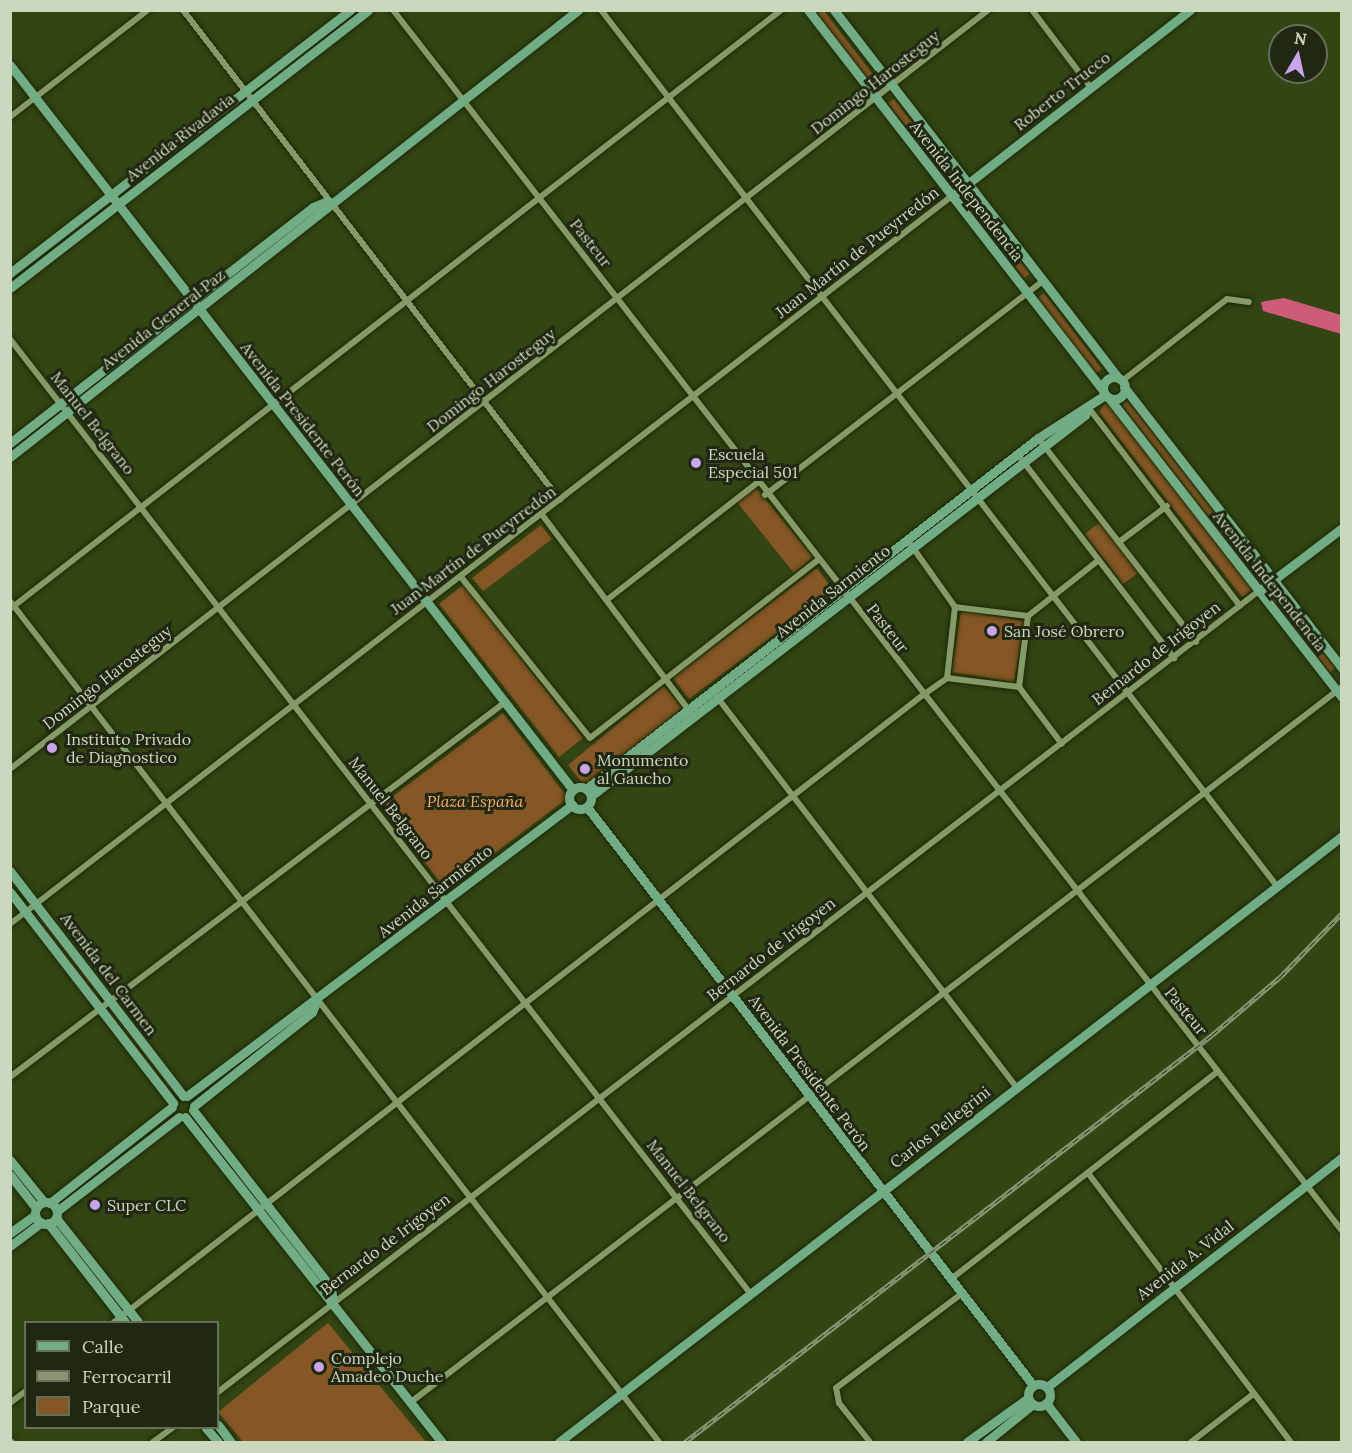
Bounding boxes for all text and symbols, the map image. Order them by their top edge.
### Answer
north arrow [1268,24,1328,84]
street label: Domingo Harosteguy [807,26,943,138]
text: N [1293,27,1308,49]
street label: Roberto Trucco [1010,47,1114,135]
street label: Avenida Rivadavia [122,89,238,185]
street label: Avenida Independencia [906,117,1028,265]
street label: Juan Martín de Pueyrredón [772,182,942,322]
street label: Pasteur [566,215,616,271]
street label: Avenida General Paz [97,265,229,373]
street label: Domingo Harosteguy [423,324,559,436]
street label: Avenida Presidente Perón [237,338,369,500]
street label: Manuel Belgrano [47,368,139,478]
place label: Escuela Especial 501 [708,444,798,482]
marker: Escuela Especial 501 [689,456,703,470]
street label: Juan Martín de Pueyrredón [387,482,559,618]
street label: Avenida Independencia [1209,507,1331,655]
street label: Avenida Sarmiento [772,541,894,641]
street label: Bernardo de Irigoyen [1088,597,1224,709]
street label: Pasteur [863,600,913,656]
street label: Domingo Harosteguy [39,621,175,733]
place label: San José Obrero [1004,621,1124,641]
marker: San José Obrero [985,624,999,638]
place label: Instituto Privado de Diagnostico [66,729,191,767]
marker: Instituto Privado de Diagnostico [43,739,61,757]
place label: Monumento al Gaucho [597,750,688,788]
street label: Manuel Belgrano [345,753,437,863]
marker: Monumento al Gaucho [578,762,592,776]
park label: Plaza España [427,791,523,811]
street label: Avenida Sarmiento [374,841,496,941]
street label: Bernardo de Irigoyen [703,893,839,1005]
street label: Avenida del Carmen [57,909,161,1039]
street label: Pasteur [1161,983,1211,1039]
street label: Avenida Presidente Perón [745,991,875,1155]
street label: Carlos Pellegrini [886,1082,994,1172]
street label: Manuel Belgrano [643,1136,735,1246]
street label: Bernardo de Irigoyen [316,1189,454,1299]
place label: Super CLC [107,1195,186,1215]
marker: Super CLC [88,1198,102,1212]
street label: Avenida A. Vidal [1133,1216,1237,1304]
legend [24,1321,219,1429]
text: Calle [82,1335,123,1358]
place label: Complejo Amadeo Duche [331,1348,444,1386]
marker: Complejo Amadeo Duche [312,1360,326,1374]
text: Ferrocarril [82,1365,172,1388]
text: Parque [82,1395,141,1418]

